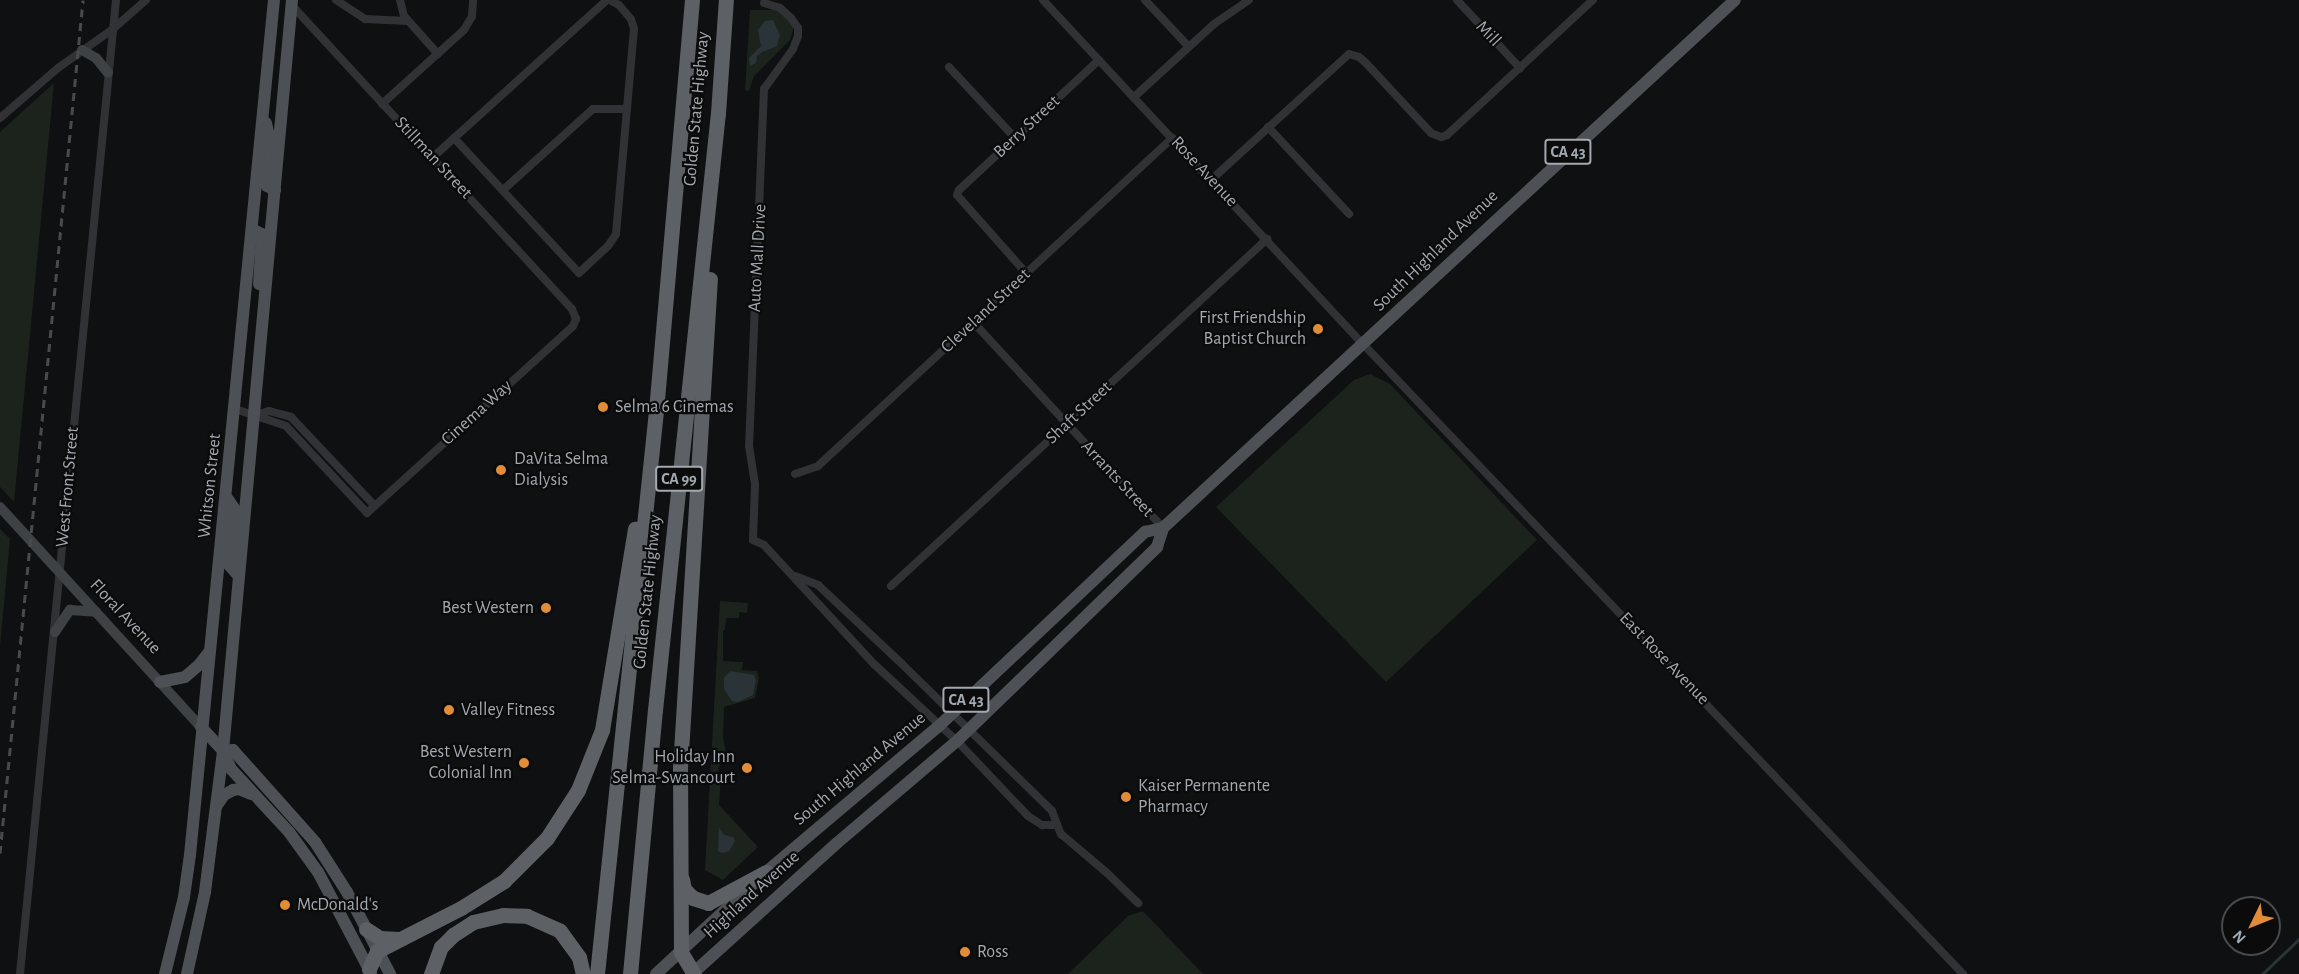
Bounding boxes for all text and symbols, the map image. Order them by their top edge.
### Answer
street label: Mill [1471,17,1505,51]
street label: Golden State Highway [679,31,715,187]
street label: Berry Street [989,91,1065,163]
street label: Stillman Street [389,112,477,204]
street label: Rose Avenue [1166,132,1242,212]
road number: CA 43 [1544,139,1592,165]
street label: South Highland Avenue [1369,186,1503,316]
street label: Auto Mall Drive [744,203,772,313]
street label: Cleveland Street [937,264,1035,358]
place label: First Friendship Baptist Church [1199,308,1306,350]
marker: First Friendship Baptist Church [1311,322,1325,336]
street label: Cinema Way [437,376,517,450]
street label: Shaft Street [1041,377,1117,449]
place label: Selma 6 Cinemas [615,396,734,418]
marker: Selma 6 Cinemas [596,400,610,414]
street label: West Front Street [52,426,84,548]
street label: Whitson Street [194,433,226,539]
street label: Arrants Street [1076,436,1158,522]
place label: DaVita Selma Dialysis [514,449,608,492]
marker: DaVita Selma Dialysis [492,461,510,479]
road number: CA 99 [655,466,703,492]
street label: Golden State Highway [629,514,667,670]
street label: Floral Avenue [85,575,165,659]
place label: Best Western [442,597,534,619]
marker: Best Western [539,601,553,615]
street label: East Rose Avenue [1614,608,1714,710]
road number: CA 43 [942,687,990,713]
place label: Valley Fitness [461,699,555,721]
marker: Valley Fitness [442,703,456,717]
street label: South Highland Avenue [790,707,930,831]
place label: Best Western Colonial Inn [420,742,512,784]
place label: Holiday Inn Selma-Swancourt [612,747,735,789]
marker: Best Western Colonial Inn [517,756,531,770]
marker: Holiday Inn Selma-Swancourt [740,761,754,775]
place label: Kaiser Permanente Pharmacy [1138,776,1270,818]
marker: Kaiser Permanente Pharmacy [1119,790,1133,804]
street label: Highland Avenue [700,846,804,944]
place label: McDonald's [297,894,379,916]
north arrow [2221,896,2281,956]
marker: McDonald's [278,898,292,912]
text: N [2230,927,2249,946]
place label: Ross [977,941,1008,963]
marker: Ross [958,945,972,959]

